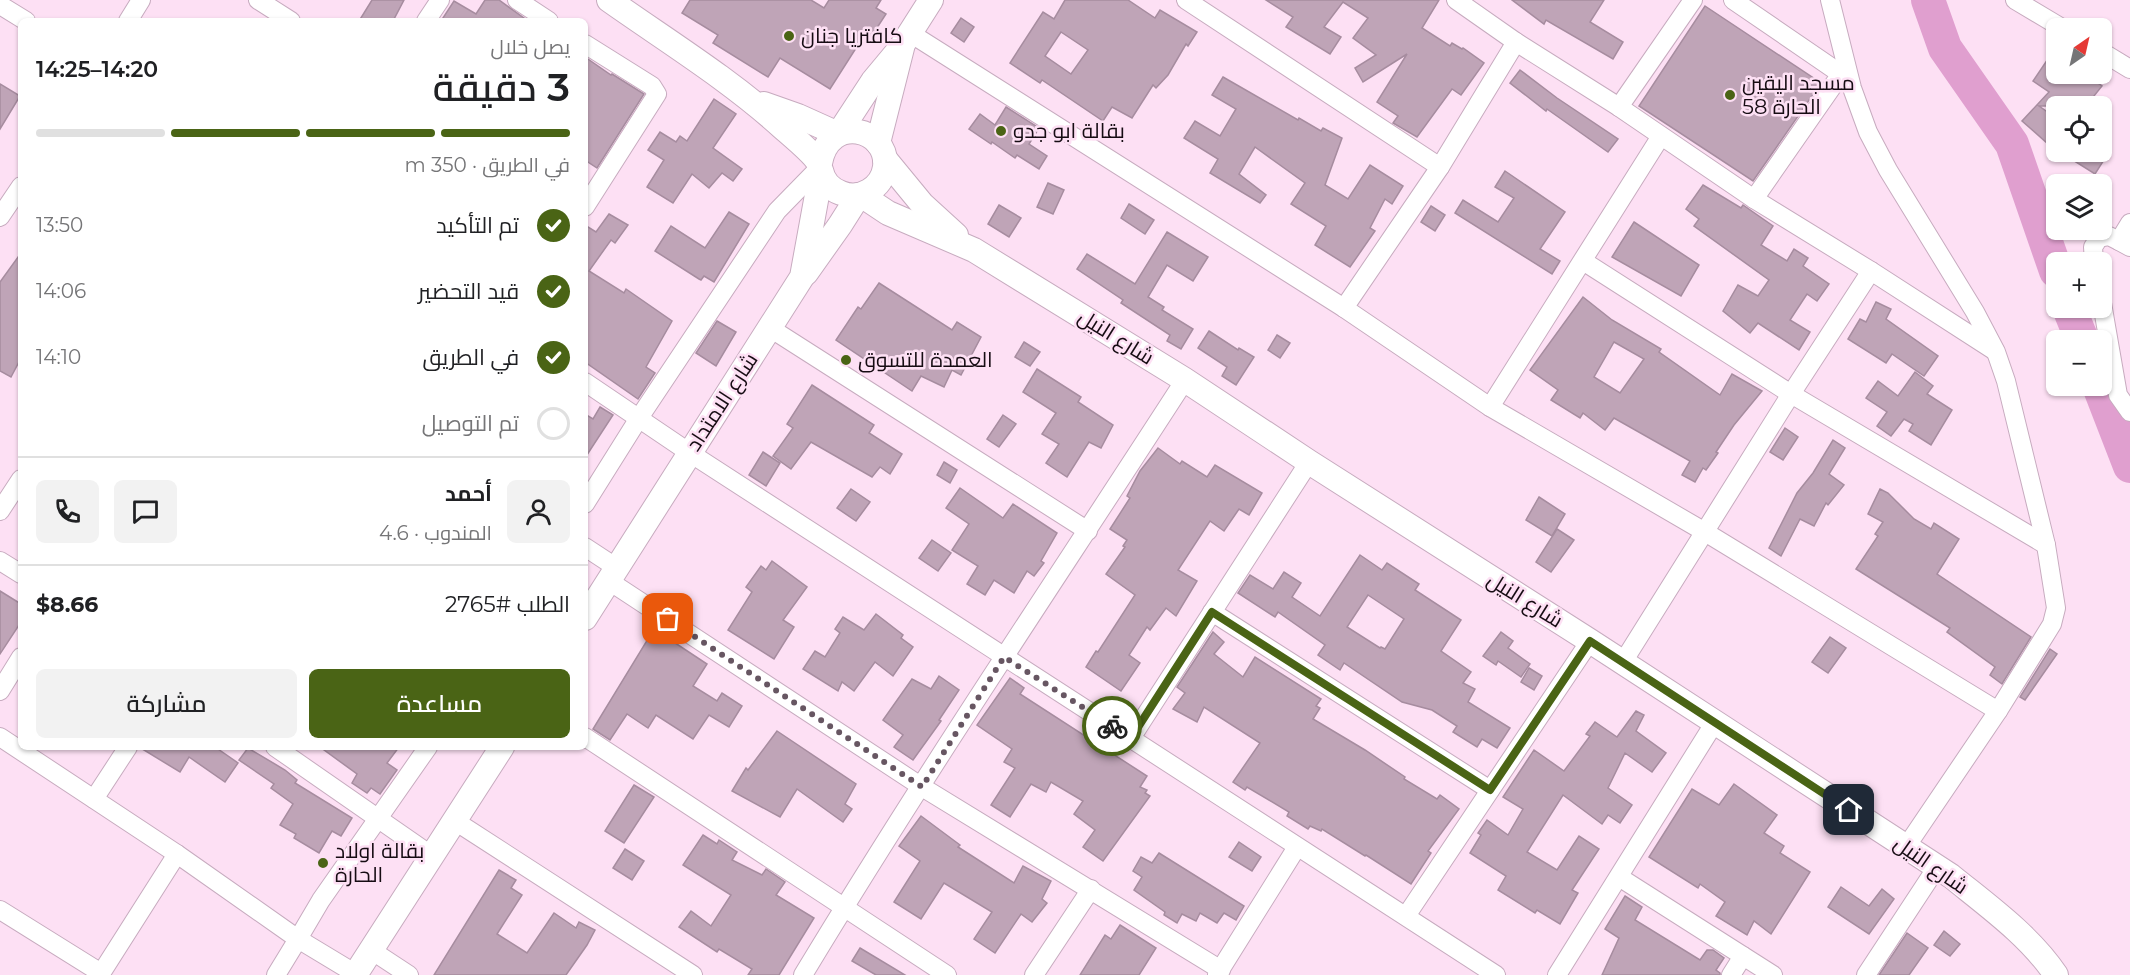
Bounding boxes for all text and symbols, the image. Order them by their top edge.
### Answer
north arrow [2046,18,2112,84]
map controls [2046,18,2112,396]
place label: كافتريا جنان [801,23,903,49]
marker: كافتريا جنان [782,29,796,43]
text: يصل خلال [491,35,570,59]
text: 14:20–14:25 [36,56,158,83]
text: 3 دقيقة [433,63,570,111]
place label: مسجد اليقين الحارة 58 [1742,70,1855,119]
marker: مسجد اليقين الحارة 58 [1723,88,1737,102]
button: locate [2046,96,2112,162]
place label: بقالة ابو جدو [1013,118,1125,143]
marker: بقالة ابو جدو [994,124,1008,138]
text: في الطريق · 350 m [405,153,570,177]
button: layers [2046,174,2112,240]
icon: check [537,209,570,242]
text: تم التأكيد [436,212,519,239]
text: 13:50 [36,213,83,237]
button: + [2046,252,2112,318]
icon: check [537,275,570,308]
text: قيد التحضير [418,278,519,305]
text: 14:06 [36,279,86,303]
street label: شارع النيل [1073,304,1159,371]
button: − [2046,330,2112,396]
icon: check [537,341,570,374]
text: في الطريق [422,344,519,371]
text: 14:10 [36,345,81,369]
place label: العمدة للتسوق [858,347,993,373]
street label: شارع الامتداد [681,348,764,457]
marker: العمدة للتسوق [839,353,853,367]
text: تم التوصيل [422,410,519,437]
button: phone [36,480,99,543]
button: chat [114,480,177,543]
text: أحمد [445,480,492,507]
button: person [507,480,570,543]
text: المندوب · 4.6 [379,521,492,545]
street label: شارع النيل [1482,567,1568,634]
text: $8.66 [36,591,98,618]
text: الطلب #2765 [445,591,570,618]
pin [642,593,693,644]
icon: bag [651,602,684,635]
button: مشاركة [36,669,297,738]
button: مساعدة [309,669,570,738]
courier [1082,696,1142,756]
icon: bike [1096,710,1129,743]
pin [1823,784,1874,835]
icon: home [1832,793,1865,826]
street label: شارع النيل [1888,830,1973,901]
place label: بقالة اولاد الحارة [335,838,424,887]
marker: بقالة اولاد الحارة [316,856,330,870]

